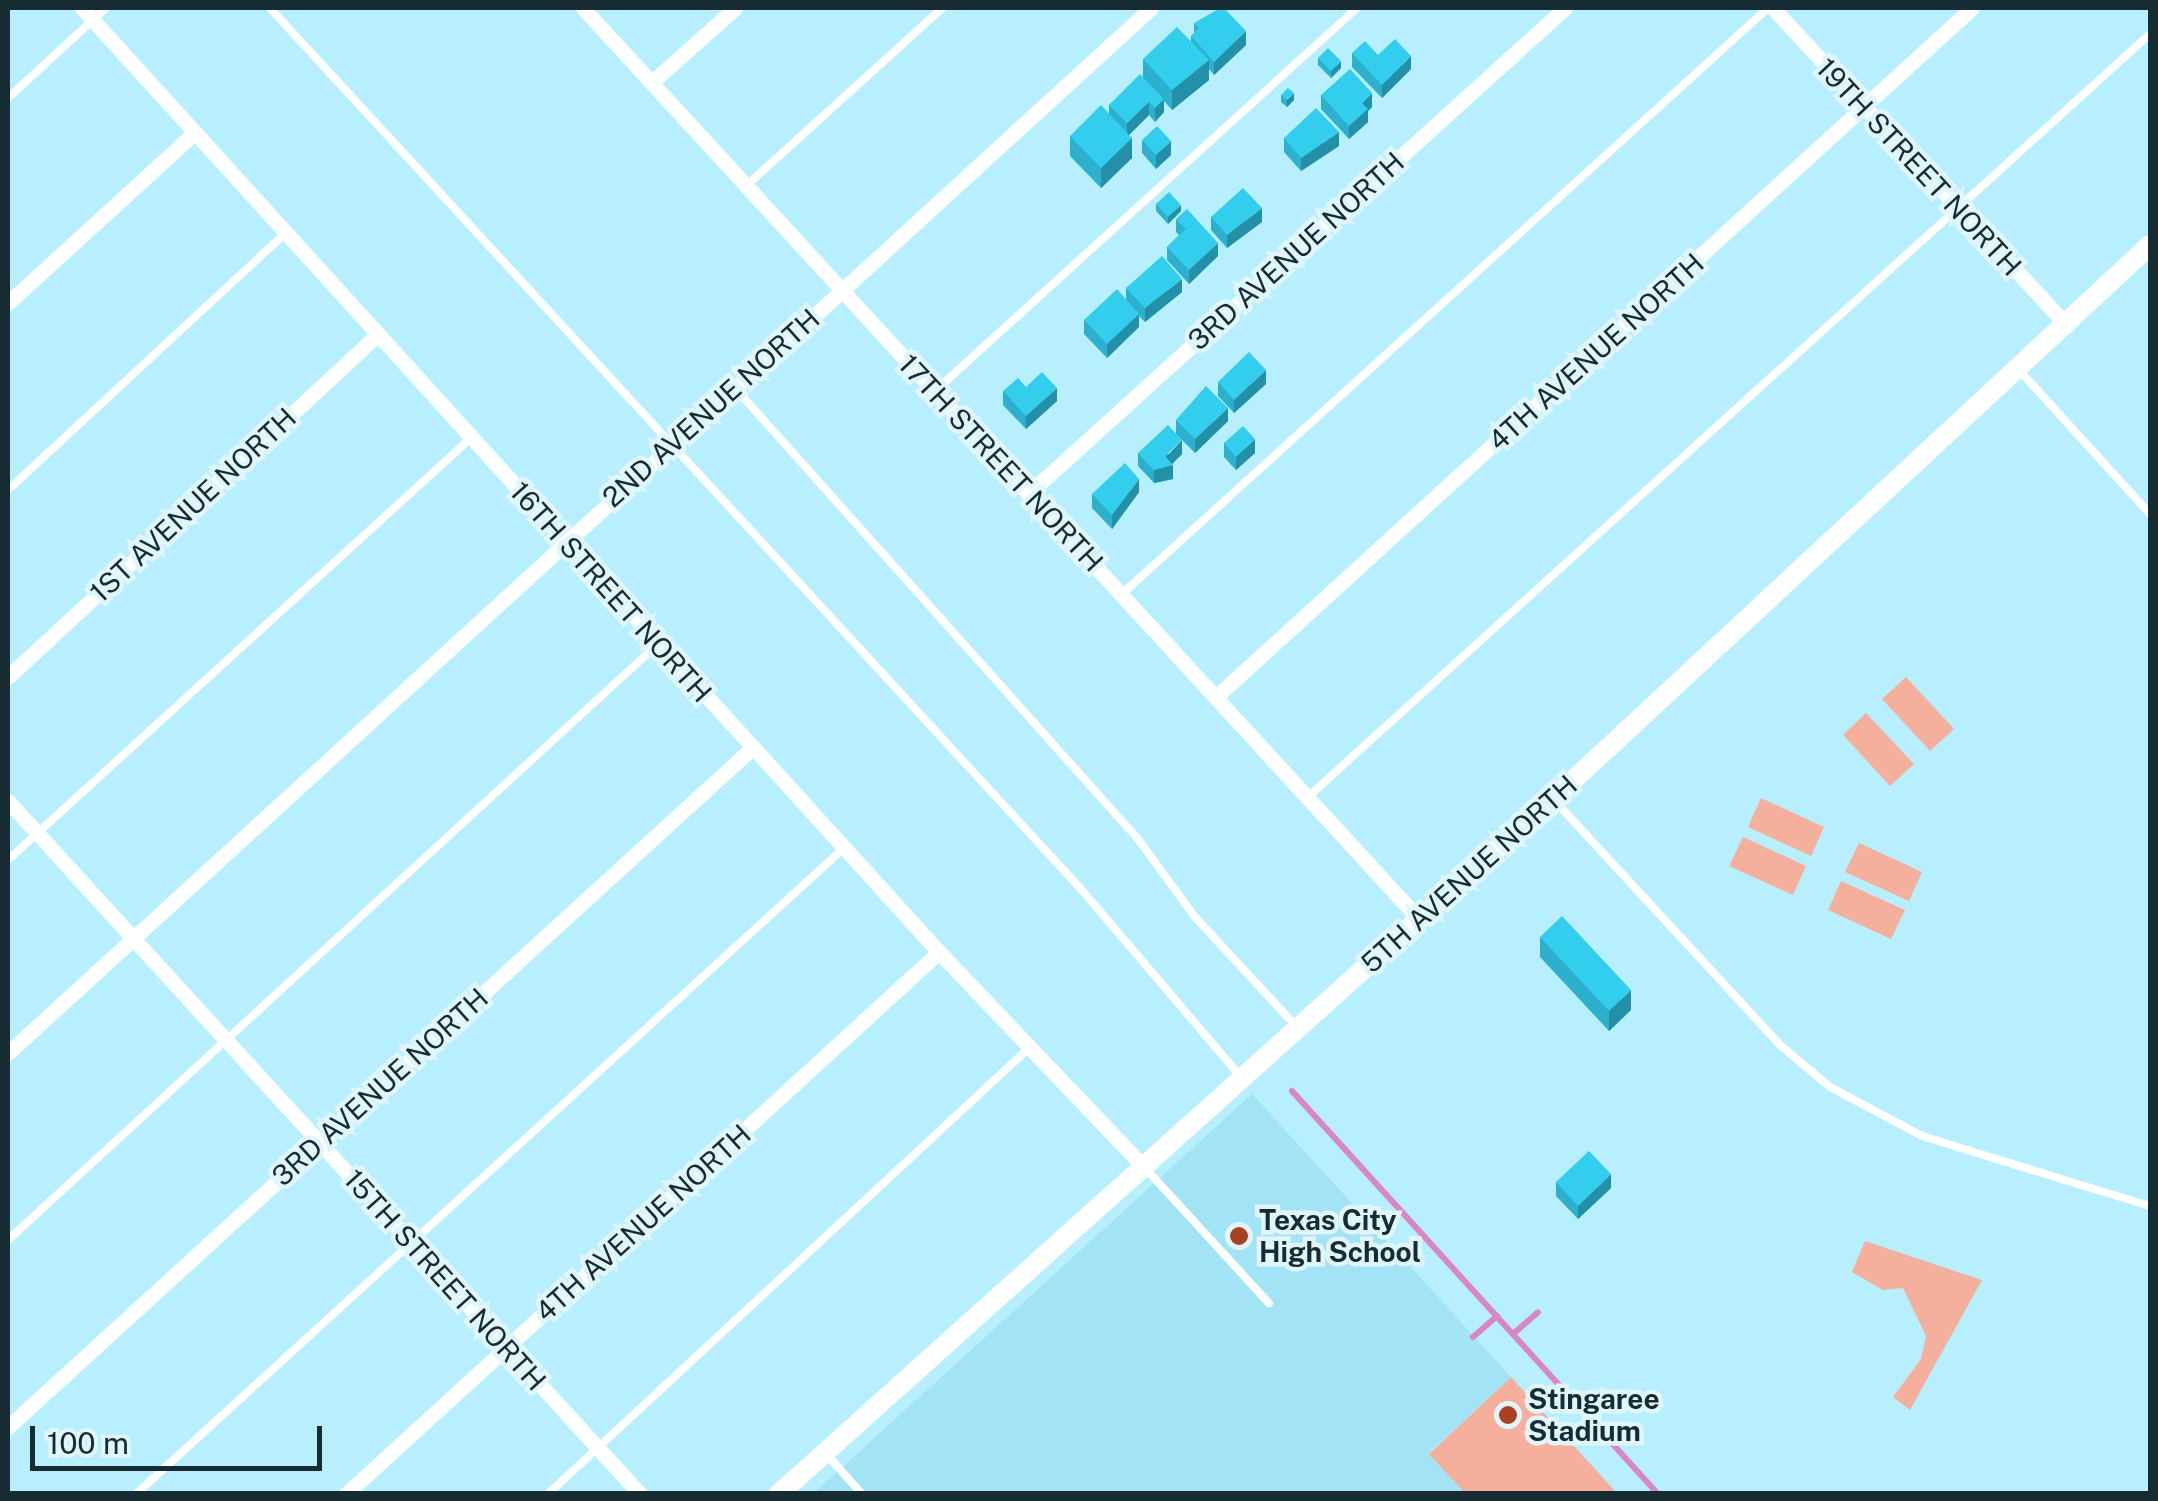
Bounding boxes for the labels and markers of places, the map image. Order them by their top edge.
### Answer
place label: Texas City High School [1259,1203,1421,1269]
marker: Texas City High School [1228,1225,1250,1247]
place label: Stingaree Stadium [1528,1382,1660,1448]
marker: Stingaree Stadium [1497,1404,1519,1426]

